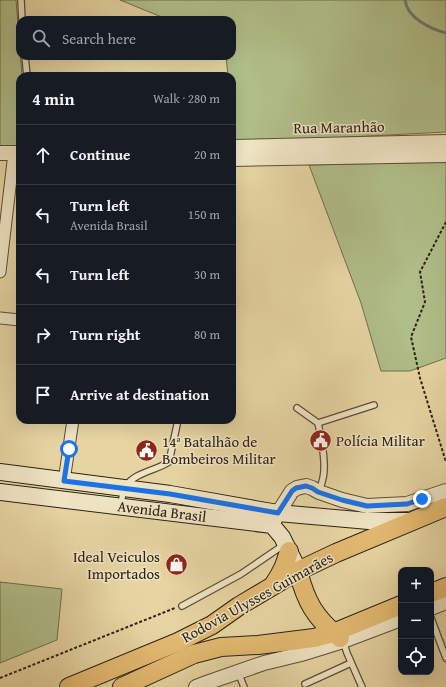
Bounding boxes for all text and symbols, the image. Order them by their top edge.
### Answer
search box [16,16,236,60]
icon: search [30,27,52,49]
text: Search here [62,28,136,49]
text: 4 min [32,86,74,111]
text: Walk · 280 m [153,89,220,108]
street label: Rua Maranhão [293,116,385,138]
icon: ahead [32,144,54,166]
text: Continue [70,144,131,165]
text: 20 m [194,145,220,164]
text: Turn left [70,195,129,216]
icon: left [32,204,54,226]
text: 150 m [188,205,220,224]
text: Avenida Brasil [70,216,148,235]
icon: left [32,264,54,286]
text: Turn left [70,264,129,285]
text: 30 m [194,265,220,284]
icon: right [32,324,54,346]
text: Turn right [70,324,141,345]
text: 80 m [194,325,220,344]
icon: arrive [32,384,54,406]
text: Arrive at destination [70,384,209,405]
public building icon: Polícia Militar [307,427,333,453]
place label: Polícia Militar [336,430,425,451]
place label: 14ª Batalhão de Bombeiros Militar [162,431,276,469]
public building icon: 14ª Batalhão de Bombeiros Militar [134,437,160,463]
route start [60,440,78,458]
route end [413,490,431,508]
street label: Avenida Brasil [116,495,208,527]
place label: Ideal Veiculos Importados [73,546,160,584]
street label: Rodovia Ulysses Guimarães [177,547,337,647]
shop icon: Ideal Veiculos Importados [163,552,189,578]
map controls [398,567,434,675]
button: + [398,567,434,603]
button: − [398,603,434,639]
button: locate [398,639,434,675]

